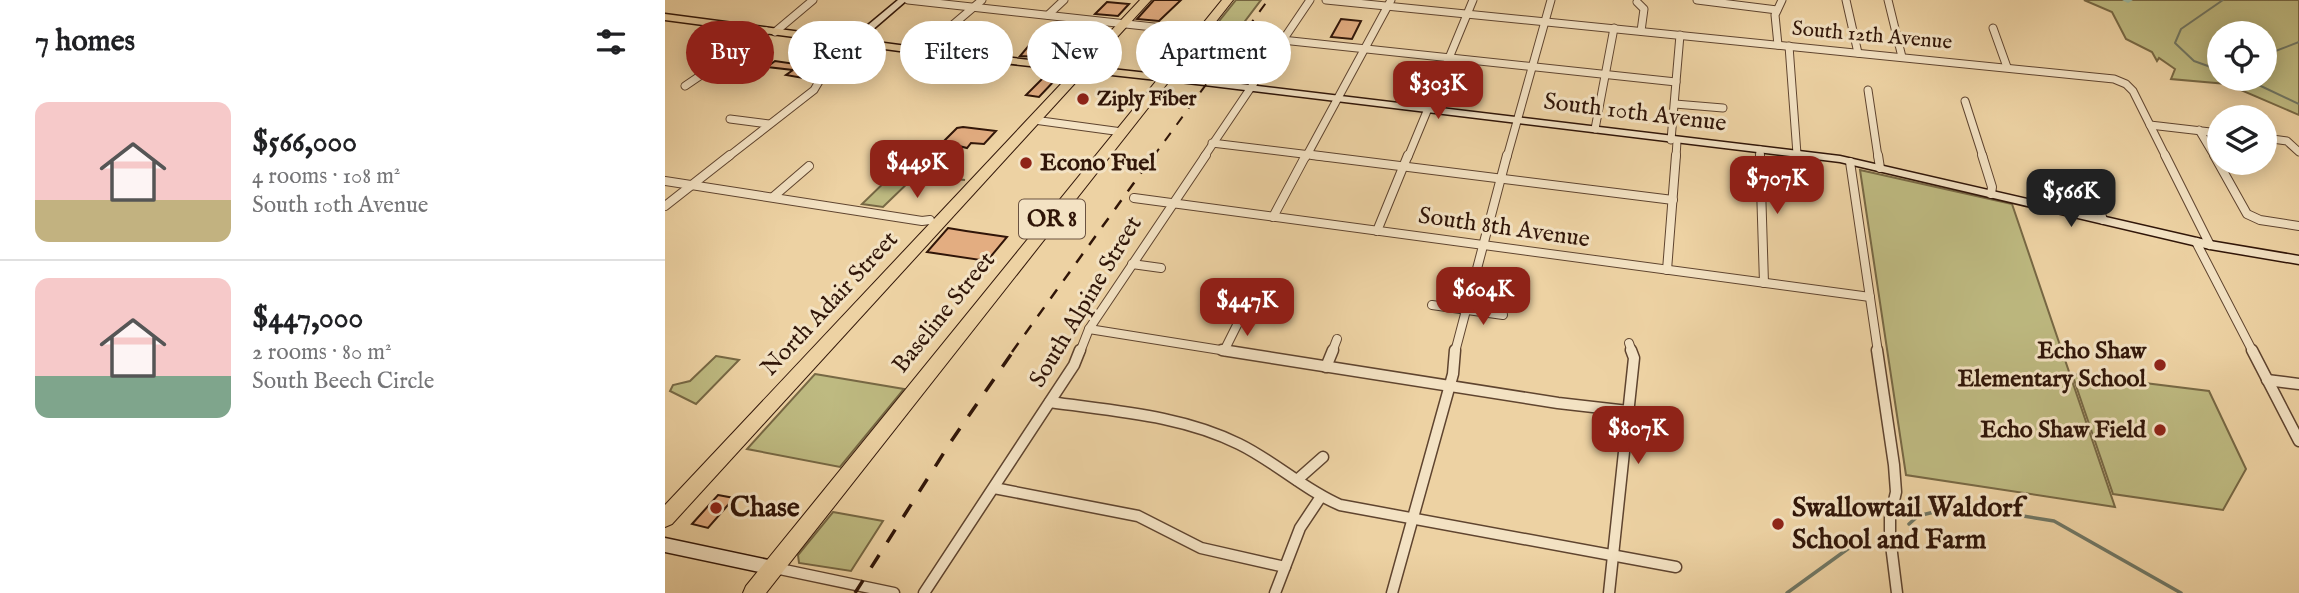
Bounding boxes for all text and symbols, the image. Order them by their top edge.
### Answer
street label: South 12th Avenue [1791,16,1954,56]
chip: Buy [686,21,774,84]
chip: Rent [788,21,886,84]
chip: Filters [900,21,1013,84]
chip: New [1027,21,1122,84]
chip: Apartment [1136,21,1291,84]
map controls [2207,21,2277,175]
button: locate [2207,21,2277,91]
text: 7 homes [35,23,135,61]
icon: filters [592,23,630,61]
pin: $303K [1389,61,1487,121]
text: $303K [1409,69,1467,98]
place label: Ziply Fiber [1097,86,1197,113]
street label: South 10th Avenue [1542,86,1728,140]
marker: Ziply Fiber [1075,91,1091,107]
button: layers [2207,105,2277,175]
text: $566,000 [252,124,357,162]
icon: home [91,130,175,214]
pin: $449K [868,140,966,200]
text: $449K [886,148,948,177]
place label: Econo Fuel [1040,148,1156,179]
marker: Econo Fuel [1018,155,1034,171]
pin: $707K [1728,156,1826,216]
text: 4 rooms · 108 m² [252,162,400,191]
text: $707K [1746,164,1808,193]
pin: $566K [2022,170,2120,229]
text: $566K [2042,177,2100,206]
text: South 10th Avenue [252,191,428,220]
road number: OR 8 [1019,200,1085,238]
street label: South 8th Avenue [1416,201,1592,255]
street label: South Alpine Street [1023,211,1149,393]
street label: North Adair Street [755,225,905,383]
street label: Baseline Street [886,246,1002,380]
pin: $604K [1434,268,1532,327]
text: $604K [1452,275,1514,304]
pin: $447K [1198,278,1296,338]
text: $447K [1216,286,1278,315]
text: $447,000 [252,300,363,338]
icon: home [91,306,175,390]
place label: Echo Shaw Elementary School [1958,336,2147,395]
text: 2 rooms · 80 m² [252,338,392,367]
marker: Echo Shaw Elementary School [2152,357,2168,373]
text: South Beech Circle [252,367,434,396]
pin: $807K [1589,406,1687,466]
text: $807K [1608,414,1668,443]
place label: Echo Shaw Field [1980,415,2147,446]
marker: Echo Shaw Field [2152,422,2168,438]
place label: Chase [730,491,800,526]
place label: Swallowtail Waldorf School and Farm [1792,491,2028,558]
marker: Chase [708,500,724,516]
marker: Swallowtail Waldorf School and Farm [1770,516,1786,532]

